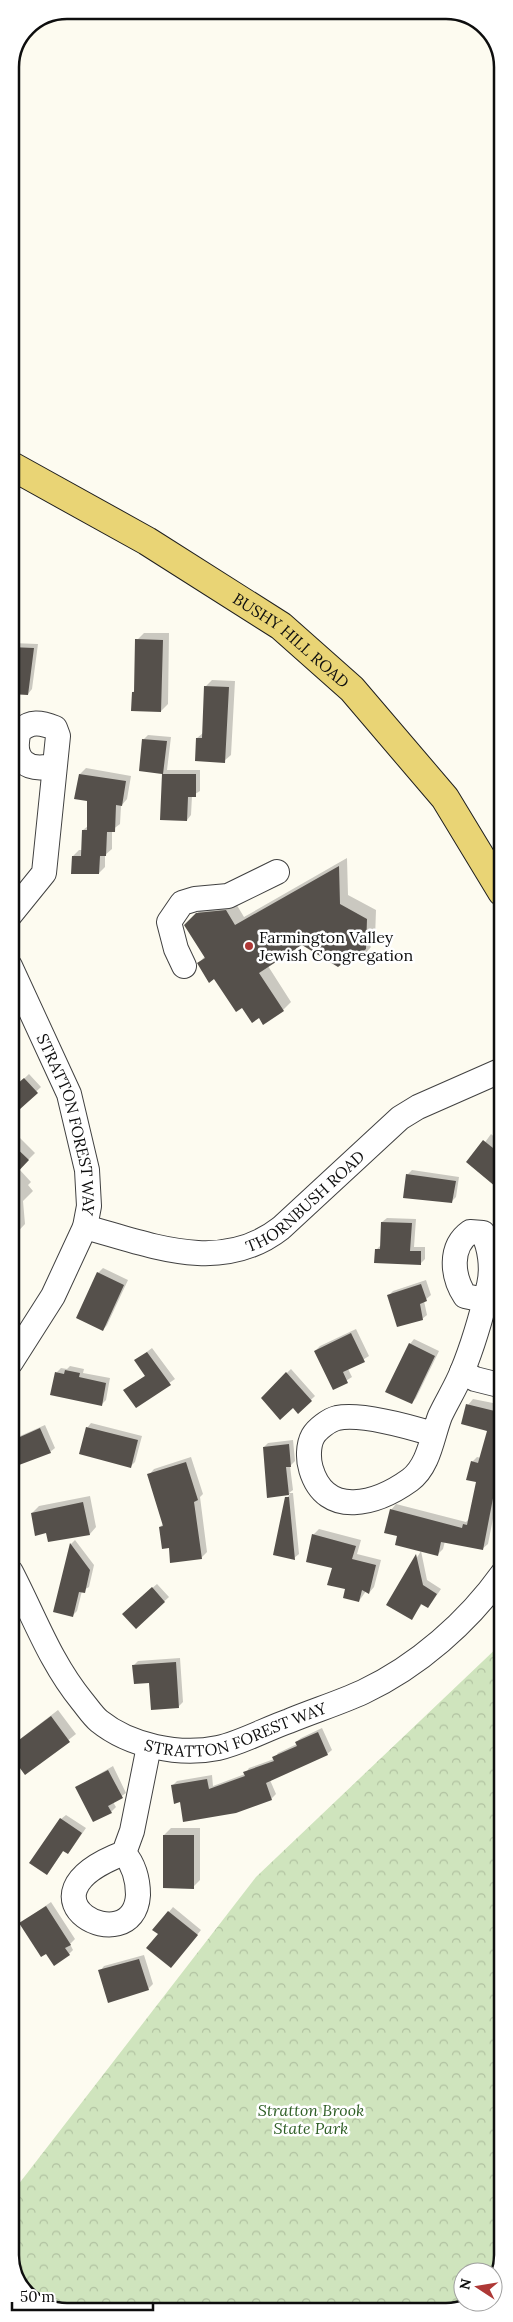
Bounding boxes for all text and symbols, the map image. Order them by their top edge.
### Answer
street label: BUSHY HILL ROAD [229,588,354,692]
place label: Farmington Valley Jewish Congregation [258,927,413,965]
marker: Farmington Valley Jewish Congregation [243,940,255,952]
street label: STRATTON FOREST WAY [33,1030,99,1218]
street label: THORNBUSH ROAD [243,1146,369,1256]
street label: STRATTON FOREST WAY [142,1697,330,1761]
park label: Stratton Brook State Park [258,2100,364,2138]
north arrow [453,2262,503,2312]
text: N [455,2277,475,2291]
scale bar [12,2280,154,2312]
text: 50 m [20,2287,55,2306]

